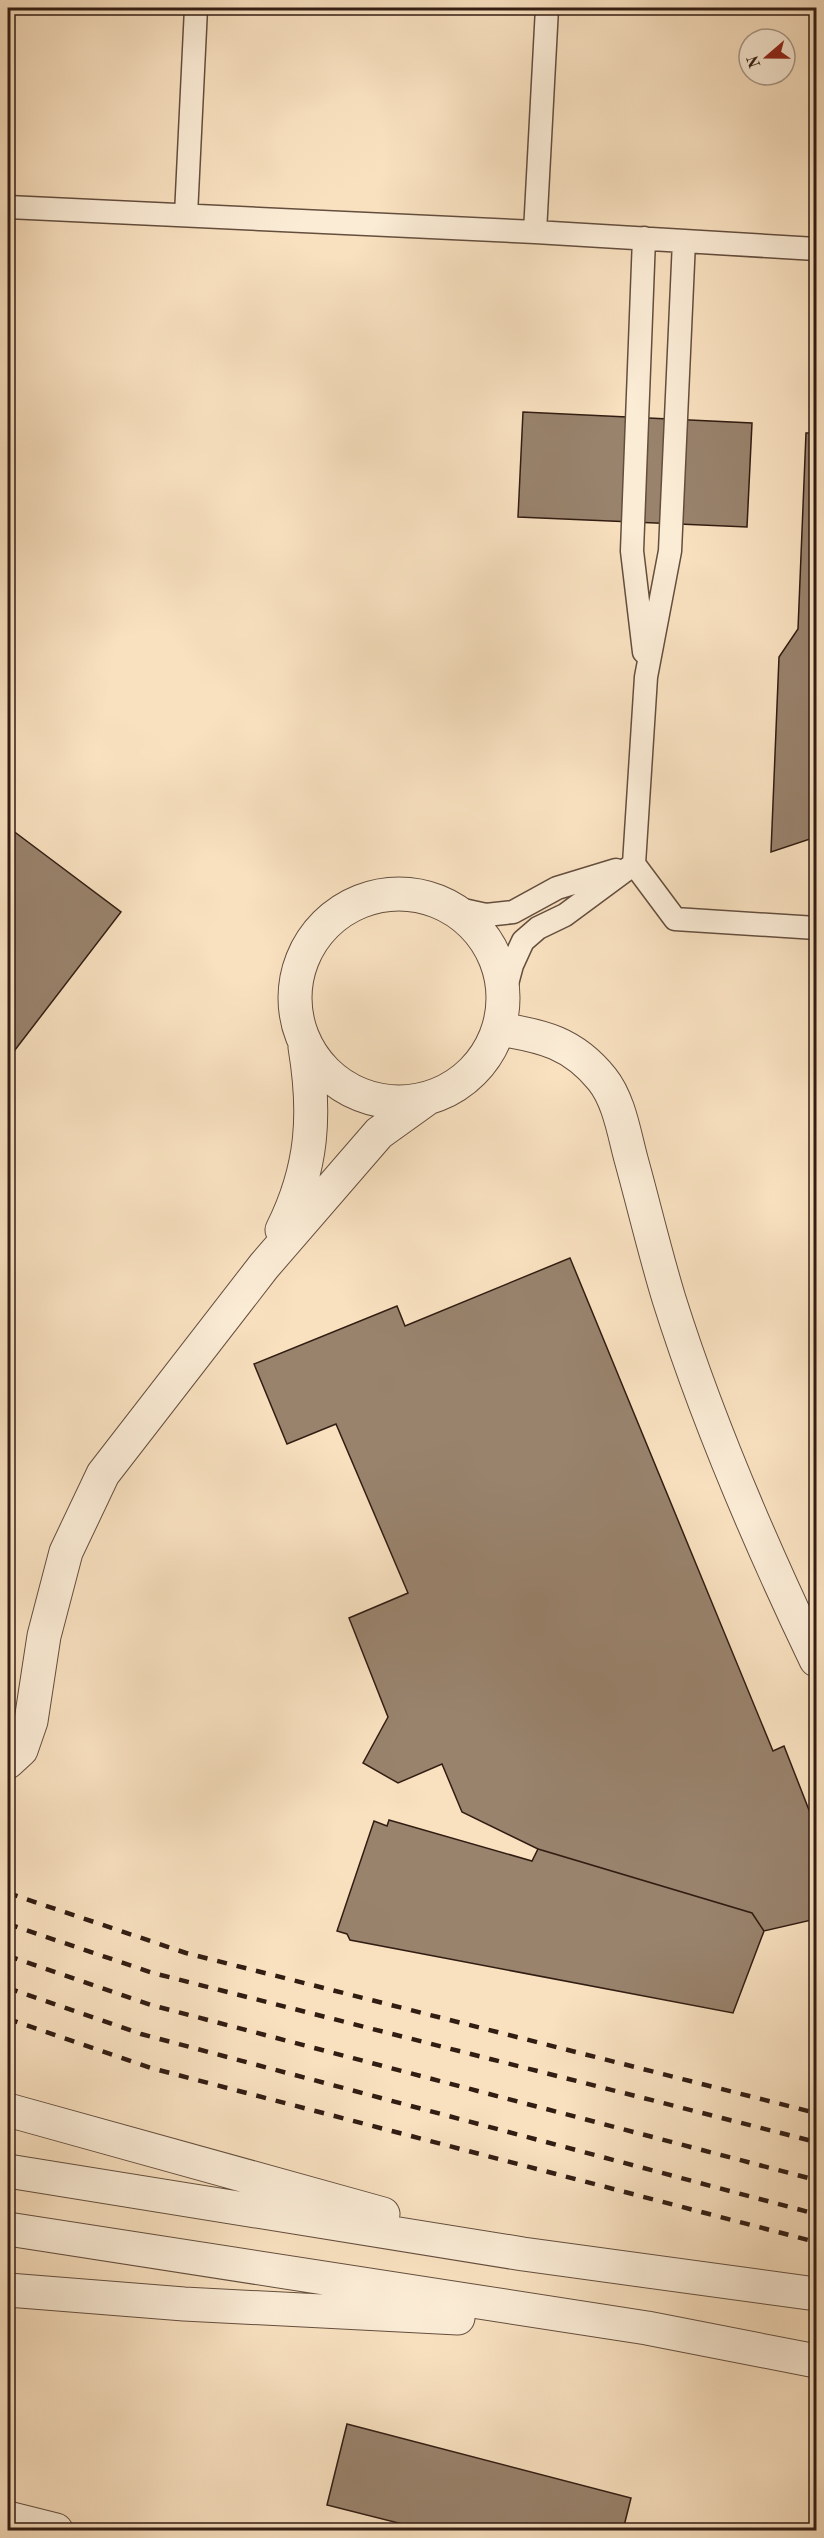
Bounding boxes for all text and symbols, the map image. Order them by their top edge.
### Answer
north arrow [737,27,797,87]
text: N [745,52,764,70]

